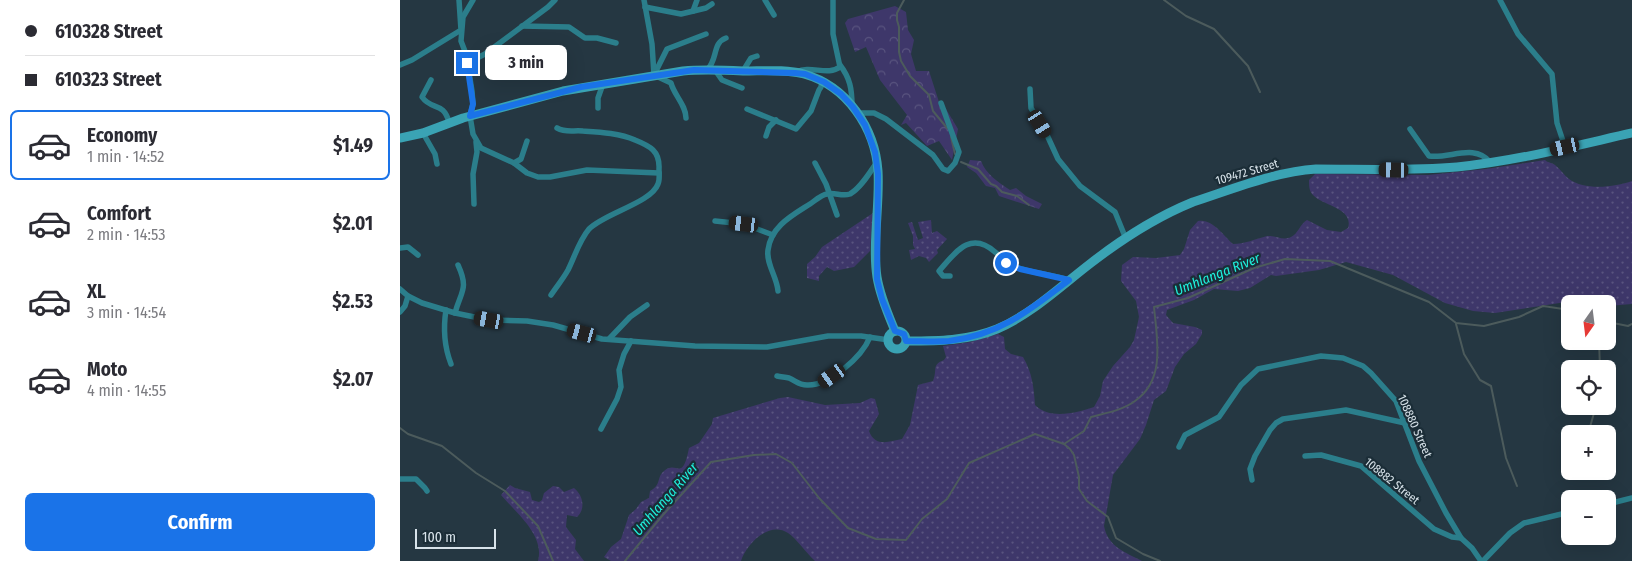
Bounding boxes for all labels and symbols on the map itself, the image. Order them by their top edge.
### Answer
callout: 3 min [484,46,567,80]
route end [456,52,478,74]
car [1025,107,1054,141]
car [1548,136,1581,158]
street label: 109472 Street [1214,156,1280,188]
car [1378,162,1409,178]
car [728,215,759,233]
water label: Umhlanga River [1172,249,1264,299]
route start [995,252,1017,274]
north arrow [1561,295,1616,350]
car [472,310,505,330]
car [565,322,598,344]
car [815,361,848,391]
street label: 108880 Street [1395,392,1435,460]
street label: 108882 Street [1362,455,1422,507]
water label: Umhlanga River [629,459,702,539]
scale bar [415,526,496,549]

